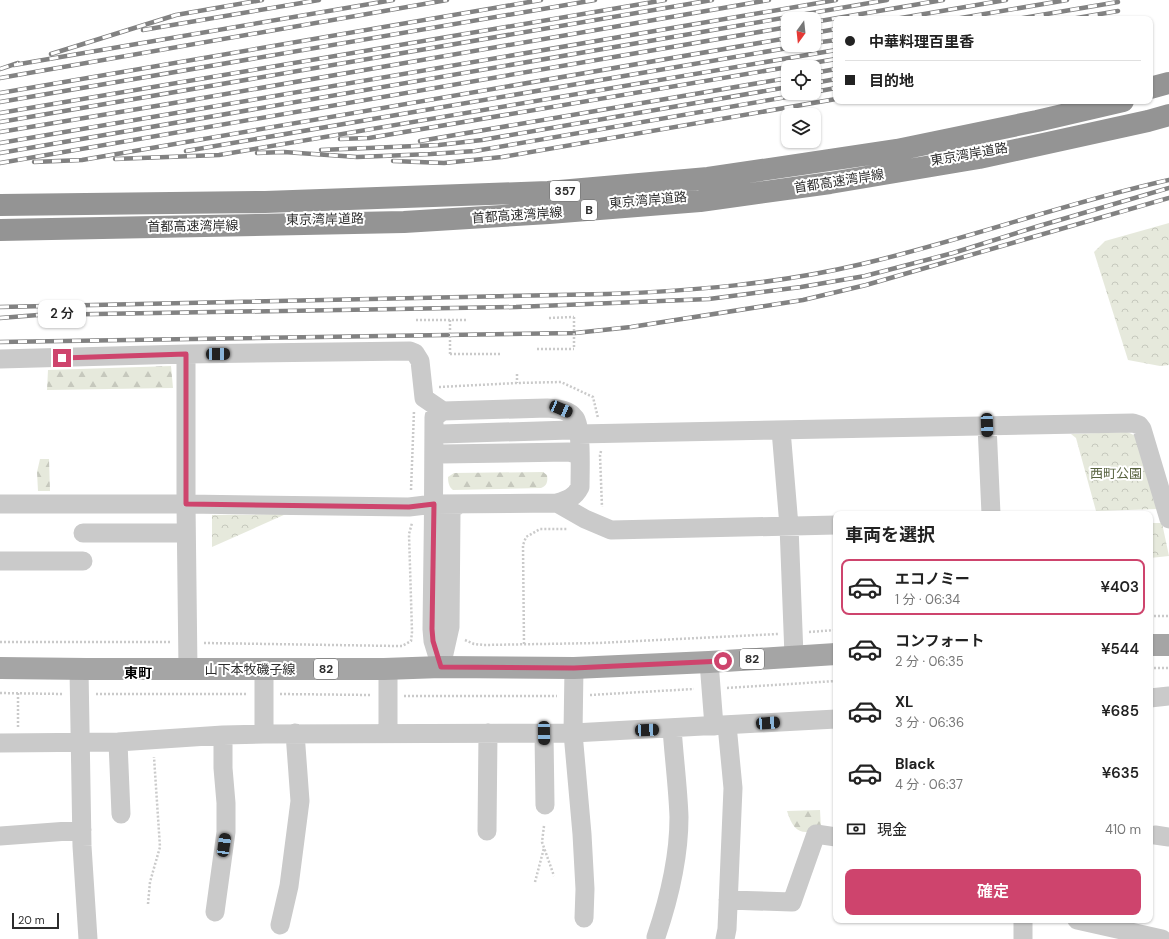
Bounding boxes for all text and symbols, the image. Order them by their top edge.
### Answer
north arrow [781,12,821,52]
map controls [781,12,821,148]
text: 中華料理百里香 [869,32,974,52]
button: locate [781,60,821,100]
text: 目的地 [869,71,914,91]
button: layers [781,108,821,148]
street label: 東京湾岸道路 [929,139,1009,169]
street label: 首都高速湾岸線 [793,165,885,197]
road number: 357 [550,181,580,201]
street label: 東京湾岸道路 [608,188,688,212]
road number: B [581,200,597,220]
street label: 首都高速湾岸線 [471,203,563,227]
street label: 東京湾岸道路 [286,210,364,228]
street label: 首都高速湾岸線 [147,217,239,235]
callout: 2 分 [38,300,86,328]
text: 2 分 [50,305,74,322]
car [206,348,230,360]
route end [53,349,71,367]
car [548,399,574,419]
car [981,413,993,437]
park label: 西町公園 [1090,465,1142,482]
text: 車両を選択 [845,523,935,547]
icon: car [847,569,883,605]
text: エコノミー [895,569,970,589]
text: ¥403 [1100,577,1139,597]
text: 1 分 · 06:34 [895,591,960,608]
icon: car [847,631,883,667]
text: コンフォート [895,631,985,651]
text: ¥544 [1101,639,1139,659]
road number: 82 [740,649,764,669]
route start [714,652,732,670]
text: 2 分 · 06:35 [895,653,964,670]
road number: 82 [314,659,338,679]
street label: 山下本牧磯子線 [204,661,296,678]
district label: 東町 [124,664,152,682]
text: XL [895,692,913,712]
icon: car [847,693,883,729]
text: ¥685 [1101,701,1139,721]
text: 3 分 · 06:36 [895,714,964,731]
car [756,716,780,730]
car [538,721,550,745]
car [635,723,659,737]
text: Black [895,754,935,774]
icon: car [847,755,883,791]
text: ¥635 [1102,763,1139,783]
text: 4 分 · 06:37 [895,776,963,793]
icon: cash [845,818,867,840]
text: 現金 [877,820,907,840]
text: 410 m [1105,821,1141,838]
car [216,832,232,858]
button: 確定 [845,869,1141,915]
scale bar [12,911,59,930]
text: 20 m [18,913,44,927]

